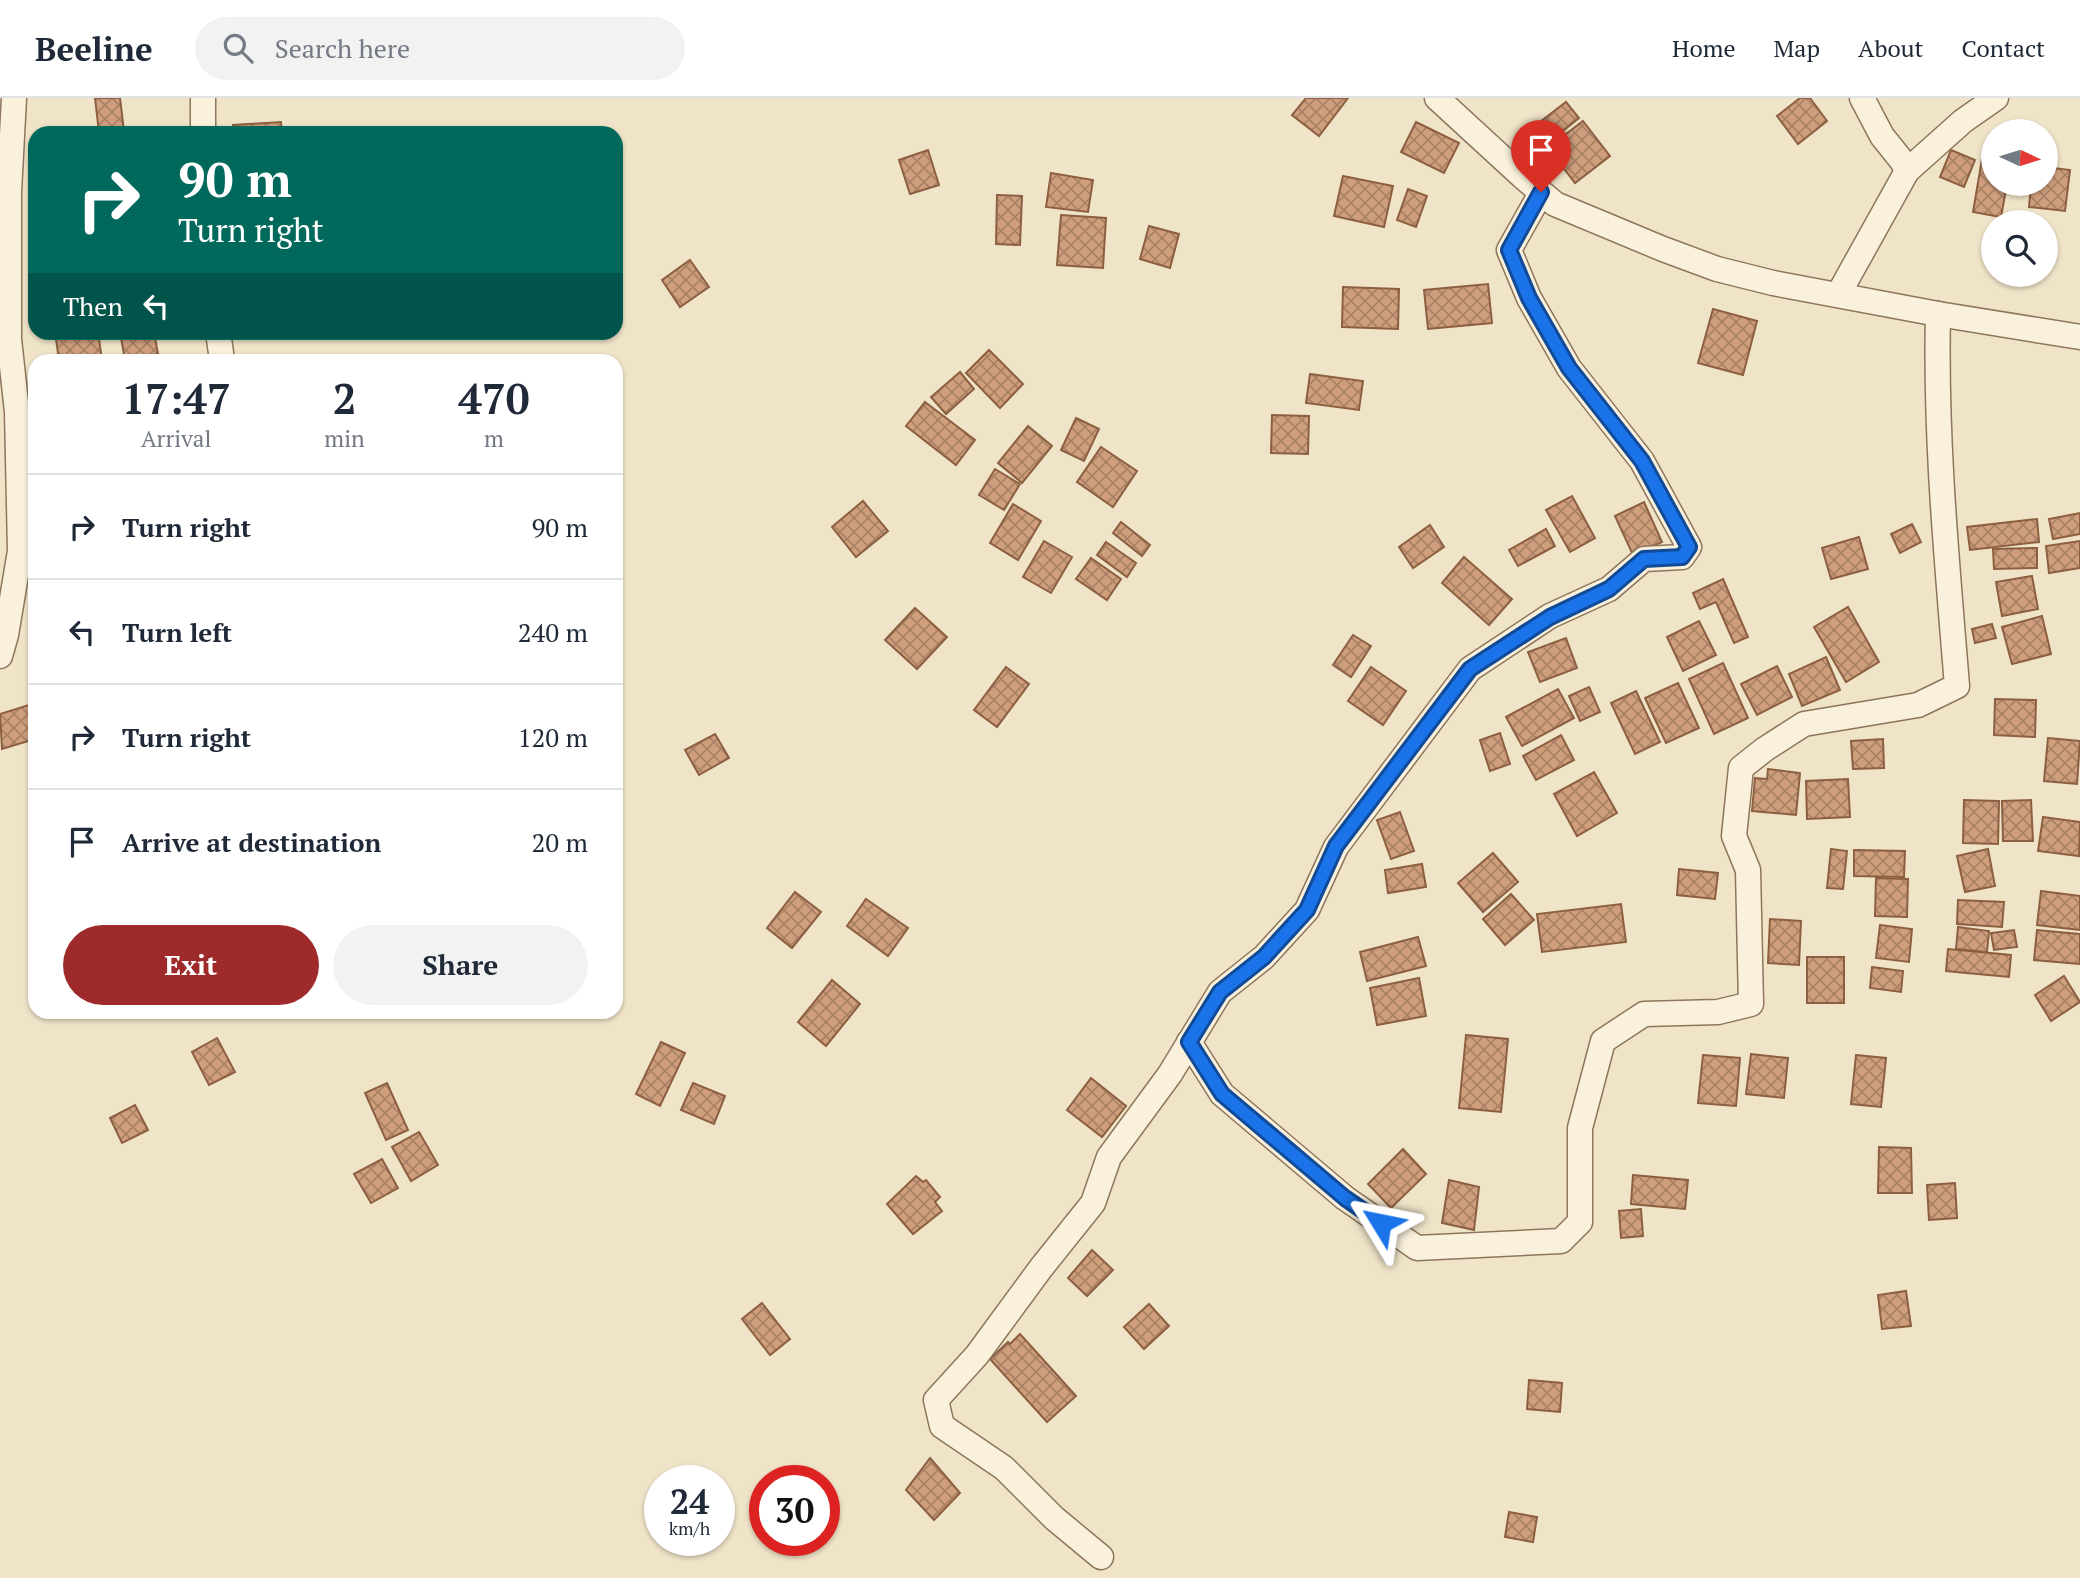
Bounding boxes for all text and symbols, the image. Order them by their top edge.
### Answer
search box [195,17,685,80]
text: Beeline [35,27,153,70]
icon: search [219,29,257,67]
text: Search here [275,31,410,65]
text: Home [1672,32,1736,64]
text: Map [1774,32,1820,64]
text: About [1858,32,1924,64]
text: Contact [1962,32,2045,64]
north arrow [1981,119,2058,196]
map controls [1981,119,2058,287]
pin [1511,120,1571,192]
icon: arrive [1522,131,1560,169]
text: 90 m [178,146,292,211]
icon: right [63,154,154,245]
text: Turn right [178,209,324,251]
button: search [1981,210,2058,287]
icon: left [137,287,175,325]
text: Then [63,289,123,323]
text: 17:47 [122,370,231,426]
text: 2 [333,370,356,426]
text: 470 [458,370,529,426]
text: Arrival [141,423,211,454]
text: min [324,423,365,454]
text: m [484,423,504,454]
icon: right [63,508,101,546]
text: Turn right [122,510,251,544]
text: 90 m [532,510,588,544]
icon: left [63,613,101,651]
text: Turn left [122,615,232,649]
text: 240 m [518,615,588,649]
icon: right [63,718,101,756]
text: Turn right [122,720,251,754]
text: 120 m [518,720,588,754]
icon: arrive [63,823,101,861]
text: Arrive at destination [122,825,381,859]
text: 20 m [532,825,588,859]
button: Exit [63,925,319,1005]
button: Share [333,925,588,1005]
position arrow [1344,1186,1418,1260]
speed limit sign: 30 [749,1465,840,1556]
text: 24 [670,1478,709,1524]
text: km/h [669,1516,710,1540]

